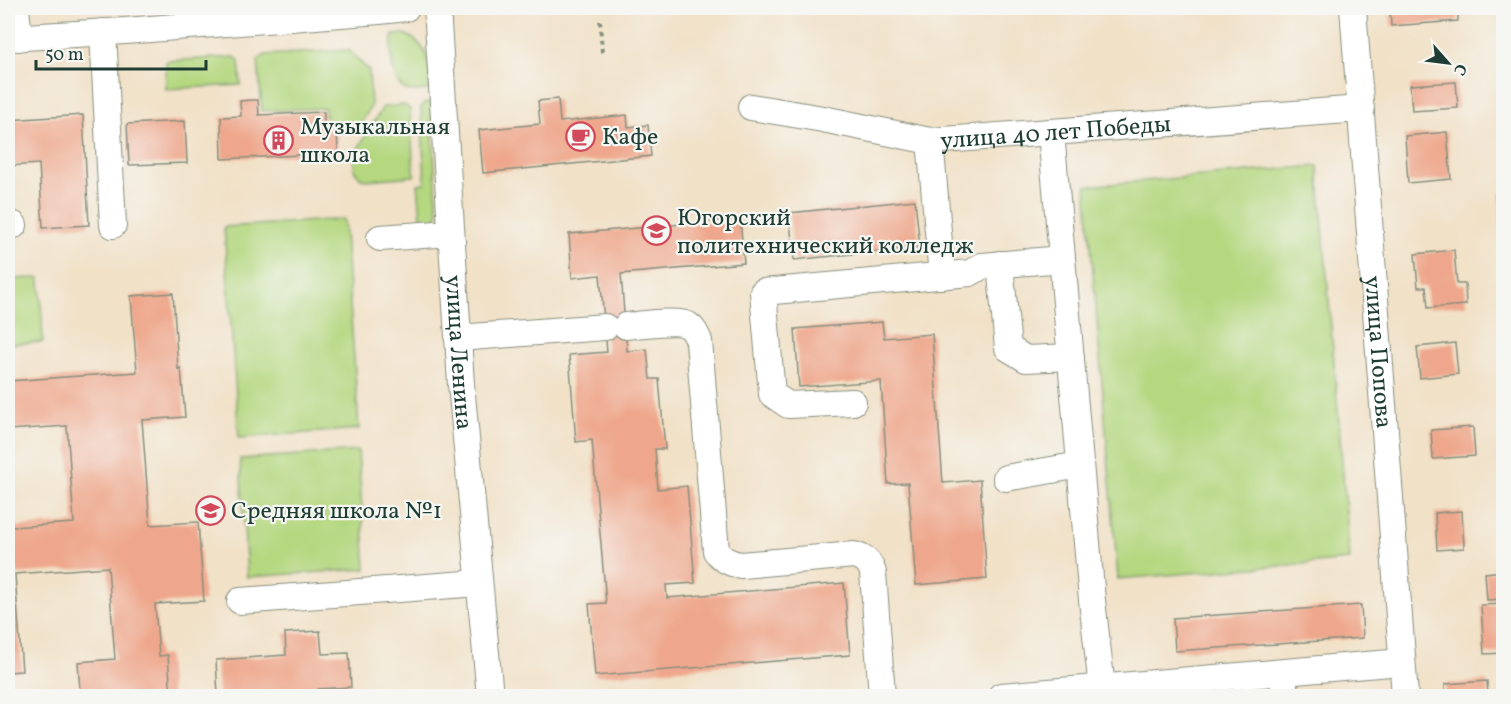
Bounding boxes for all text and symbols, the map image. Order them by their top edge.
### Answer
scale bar [36,33,206,71]
north arrow [1418,33,1478,93]
text: 50 m [45,43,84,68]
text: С [1447,59,1472,79]
street label: улица 40 лет Победы [939,108,1172,159]
place label: Музыкальная школа [300,111,450,173]
cafe icon: Кафе [565,120,597,152]
place label: Кафе [602,121,658,155]
building icon: Музыкальная школа [263,124,295,156]
place label: Югорский политехнический колледж [677,202,974,264]
school or university icon: Югорский политехнический колледж [640,215,672,247]
street label: улица Ленина [435,274,480,431]
street label: улица Попова [1354,275,1400,430]
school or university icon: Средняя школа №1 [194,494,226,526]
place label: Средняя школа №1 [231,495,442,529]

